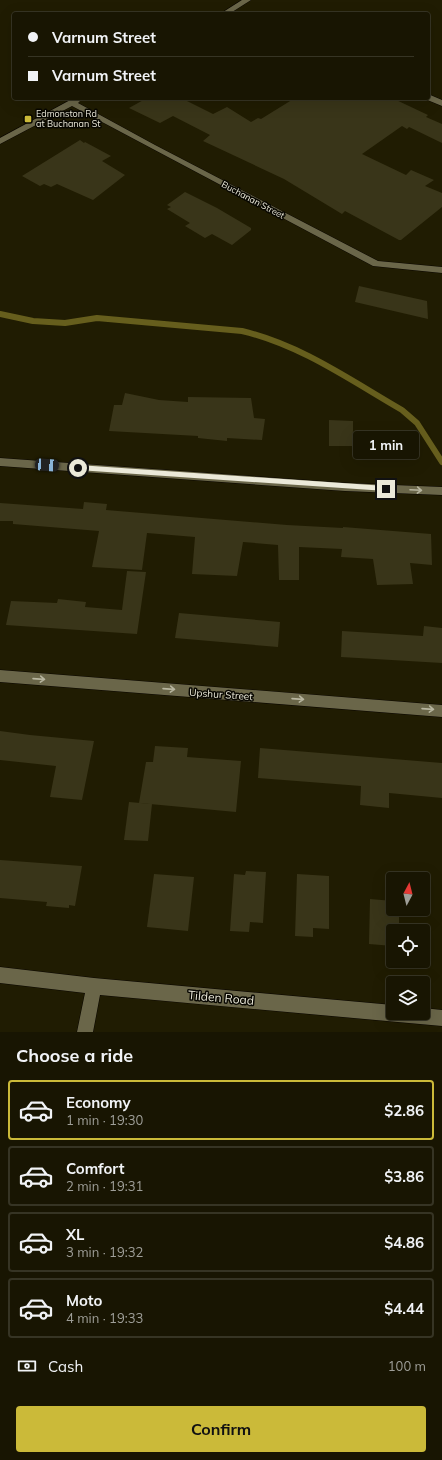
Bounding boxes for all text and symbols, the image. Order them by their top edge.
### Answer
text: Varnum Street [52,28,156,47]
text: Varnum Street [52,66,156,85]
place label: Edmonston Rd at Buchanan St [36,108,100,129]
marker: Edmonston Rd at Buchanan St [23,114,33,124]
street label: Buchanan Street [220,178,287,221]
callout: 1 min [353,431,419,459]
text: 1 min [369,437,403,453]
car [35,458,59,472]
route start [69,459,87,477]
route end [377,480,395,498]
one-way arrow [409,486,422,494]
one-way arrow [32,676,45,683]
one-way arrow [162,686,175,693]
street label: Upshur Street [189,686,254,703]
one-way arrow [291,696,304,703]
one-way arrow [421,706,434,713]
north arrow [386,872,430,916]
map controls [386,872,430,1020]
button: locate [386,924,430,968]
button: layers [386,976,430,1020]
street label: Tilden Road [187,987,255,1008]
text: Choose a ride [16,1044,133,1067]
icon: car [18,1092,54,1128]
text: Economy [66,1093,131,1112]
text: $2.86 [384,1101,424,1120]
text: 1 min · 19:30 [66,1112,143,1128]
icon: car [18,1158,54,1194]
text: Comfort [66,1159,124,1178]
text: $3.86 [384,1167,424,1186]
text: 2 min · 19:31 [66,1178,143,1194]
icon: car [18,1224,54,1260]
text: XL [66,1225,84,1244]
text: $4.86 [384,1233,424,1252]
text: 3 min · 19:32 [66,1244,143,1260]
icon: car [18,1290,54,1326]
text: Moto [66,1291,102,1310]
text: $4.44 [384,1299,424,1318]
text: 4 min · 19:33 [66,1310,143,1326]
icon: cash [16,1355,38,1377]
text: Cash [48,1357,83,1376]
text: 100 m [388,1358,426,1374]
button: Confirm [16,1406,426,1452]

